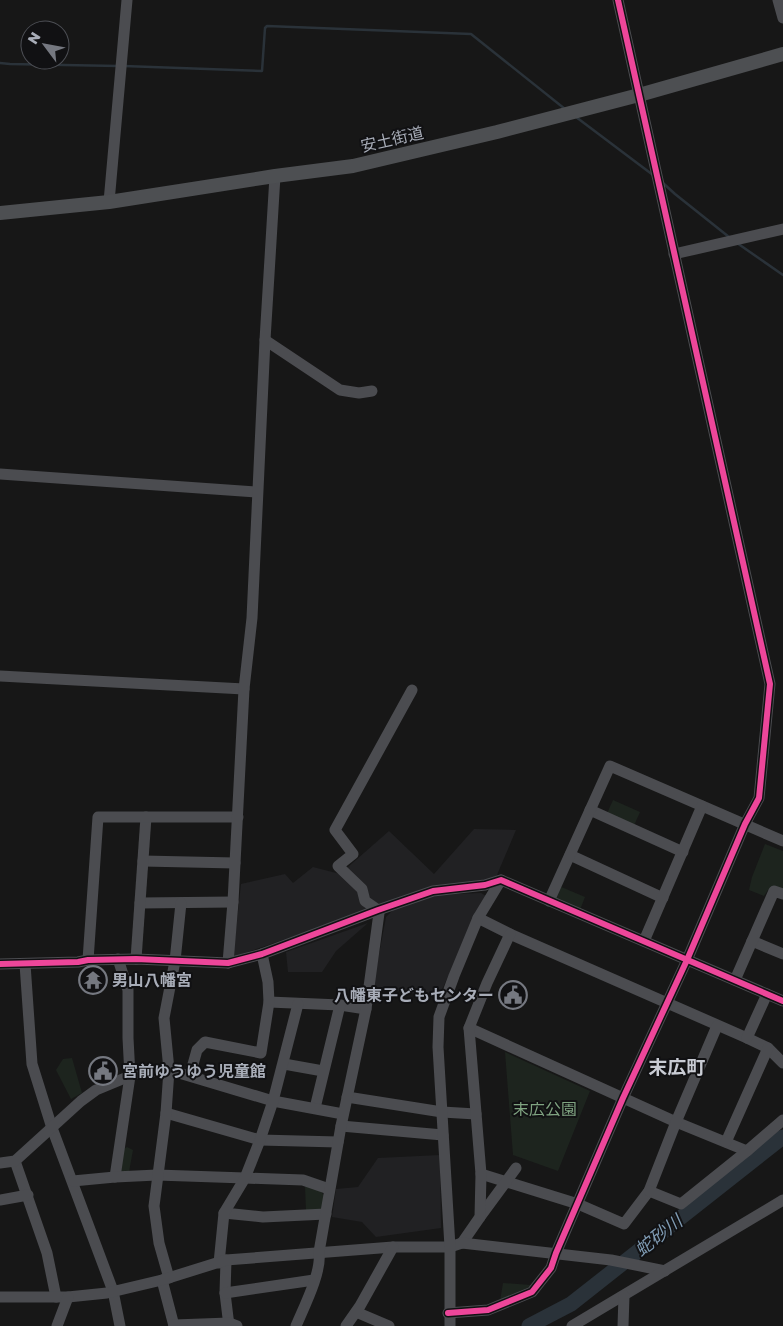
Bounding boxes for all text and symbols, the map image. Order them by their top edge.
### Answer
north arrow [20,20,70,70]
text: N [24,29,44,47]
street label: 安土街道 [359,122,425,156]
temple icon: 男山八幡宮 [78,965,108,995]
place label: 男山八幡宮 [112,970,192,990]
public building icon: 八幡東子どもセンター [498,980,528,1010]
place label: 八幡東子どもセンター [334,985,494,1005]
district label: 末広町 [648,1055,706,1078]
public building icon: 宮前ゆうゆう児童館 [88,1056,118,1086]
place label: 宮前ゆうゆう児童館 [122,1061,266,1081]
park label: 末広公園 [513,1099,577,1119]
water label: 蛇砂川 [630,1208,688,1260]

